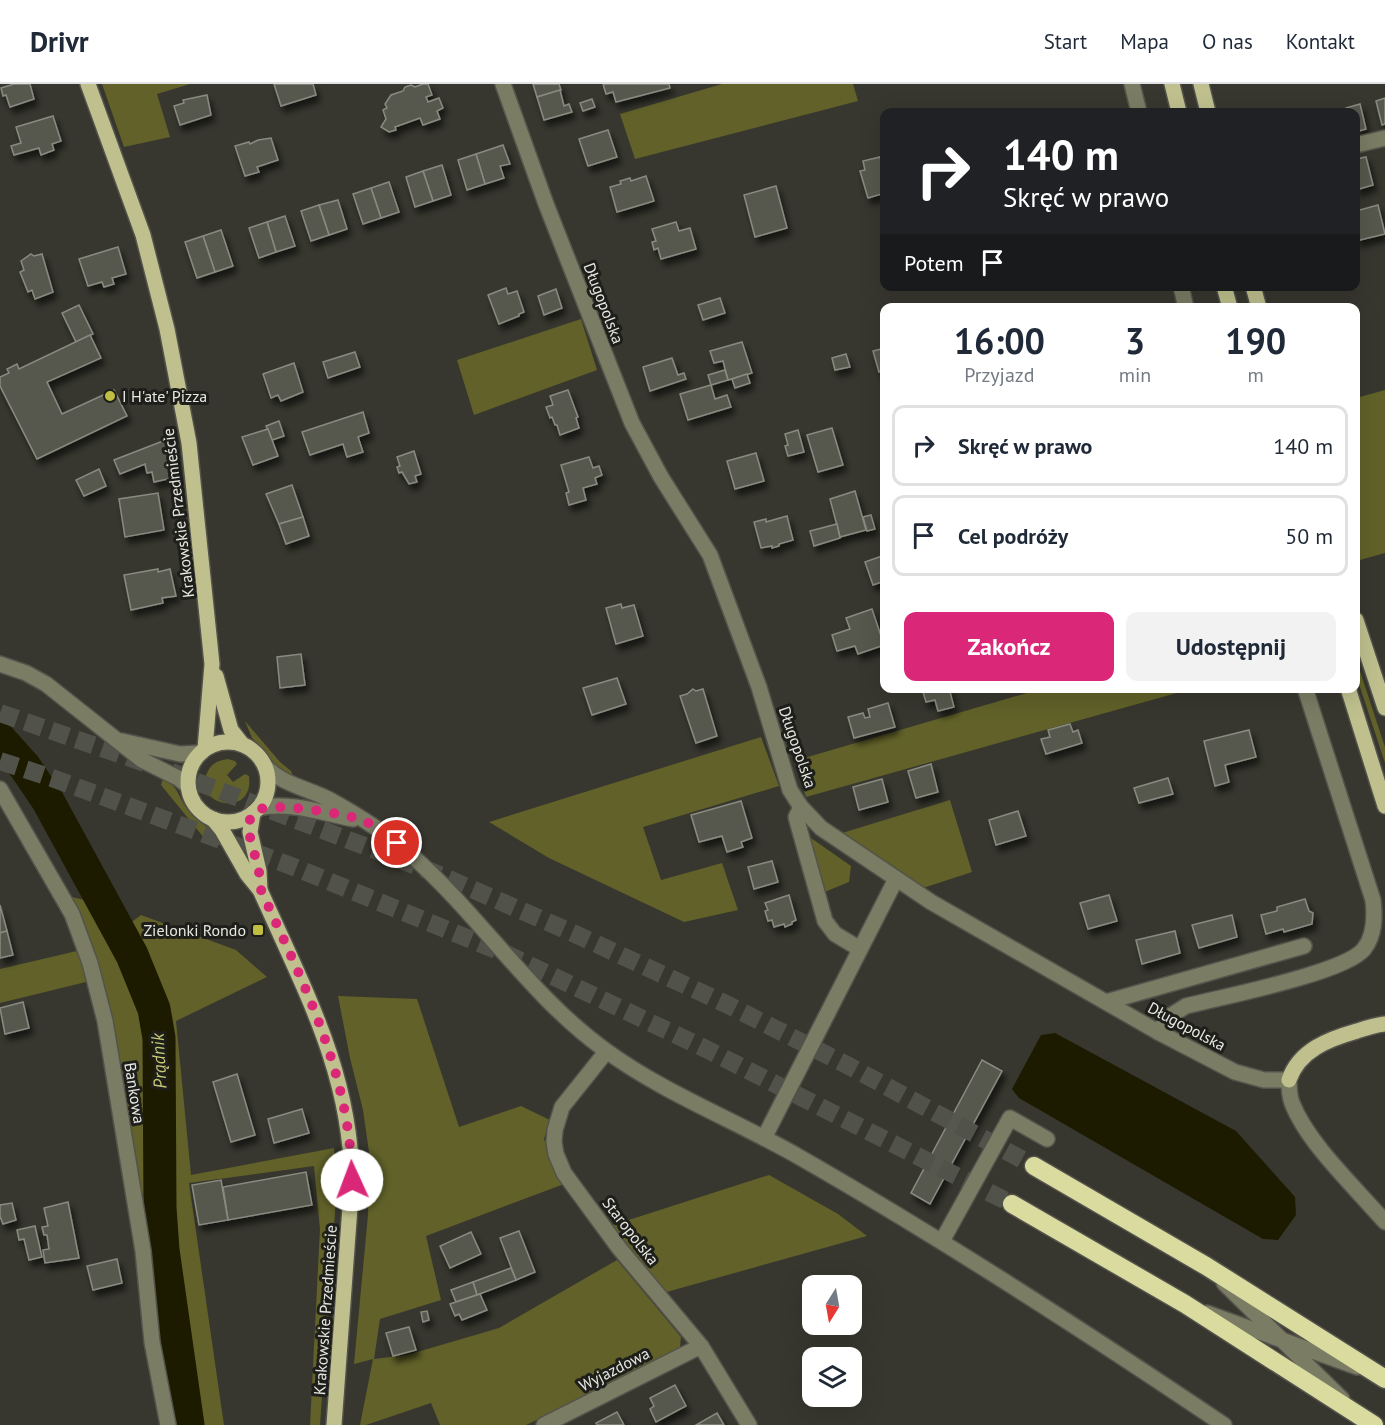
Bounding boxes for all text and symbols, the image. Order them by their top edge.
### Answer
text: Drivr [30,23,89,60]
text: Start [1044,28,1087,55]
text: Mapa [1120,28,1169,55]
text: O nas [1202,28,1253,55]
text: Kontakt [1286,28,1355,55]
text: 140 m [1003,127,1119,182]
icon: right [904,132,982,210]
text: Skręć w prawo [1003,180,1169,214]
icon: arrive [976,246,1009,279]
text: Potem [904,249,964,277]
street label: Długopolska [579,260,629,346]
text: 16:00 [954,317,1045,364]
text: 3 [1125,317,1145,364]
text: 190 [1225,317,1286,364]
text: Przyjazd [964,362,1035,388]
text: min [1119,362,1151,388]
text: m [1248,362,1264,388]
place label: I H'ate' Pizza [122,386,207,406]
marker: I H'ate' Pizza [103,389,117,403]
street label: Krakowskie Przedmieście [158,427,198,599]
icon: right [907,429,940,462]
text: Skręć w prawo [958,432,1092,460]
text: 140 m [1273,432,1333,460]
icon: arrive [907,519,940,552]
text: Cel podróży [958,522,1068,550]
text: 50 m [1285,522,1333,550]
button: Zakończ [904,612,1114,681]
button: Udostępnij [1126,612,1336,681]
street label: Długopolska [775,703,821,791]
pin [371,817,422,868]
icon: arrive [380,826,413,859]
place label: Zielonki Rondo [143,920,246,940]
marker: Zielonki Rondo [251,923,265,937]
street label: Długopolska [1145,997,1229,1055]
water label: Prądnik [146,1032,171,1089]
street label: Bankowa [120,1061,150,1125]
position arrow [320,1148,384,1212]
street label: Staropolska [598,1193,664,1269]
street label: Krakowskie Przedmieście [309,1224,341,1396]
north arrow [802,1275,862,1335]
map controls [802,1275,862,1407]
street label: Wyjazdowa [575,1343,653,1395]
button: layers [802,1347,862,1407]

